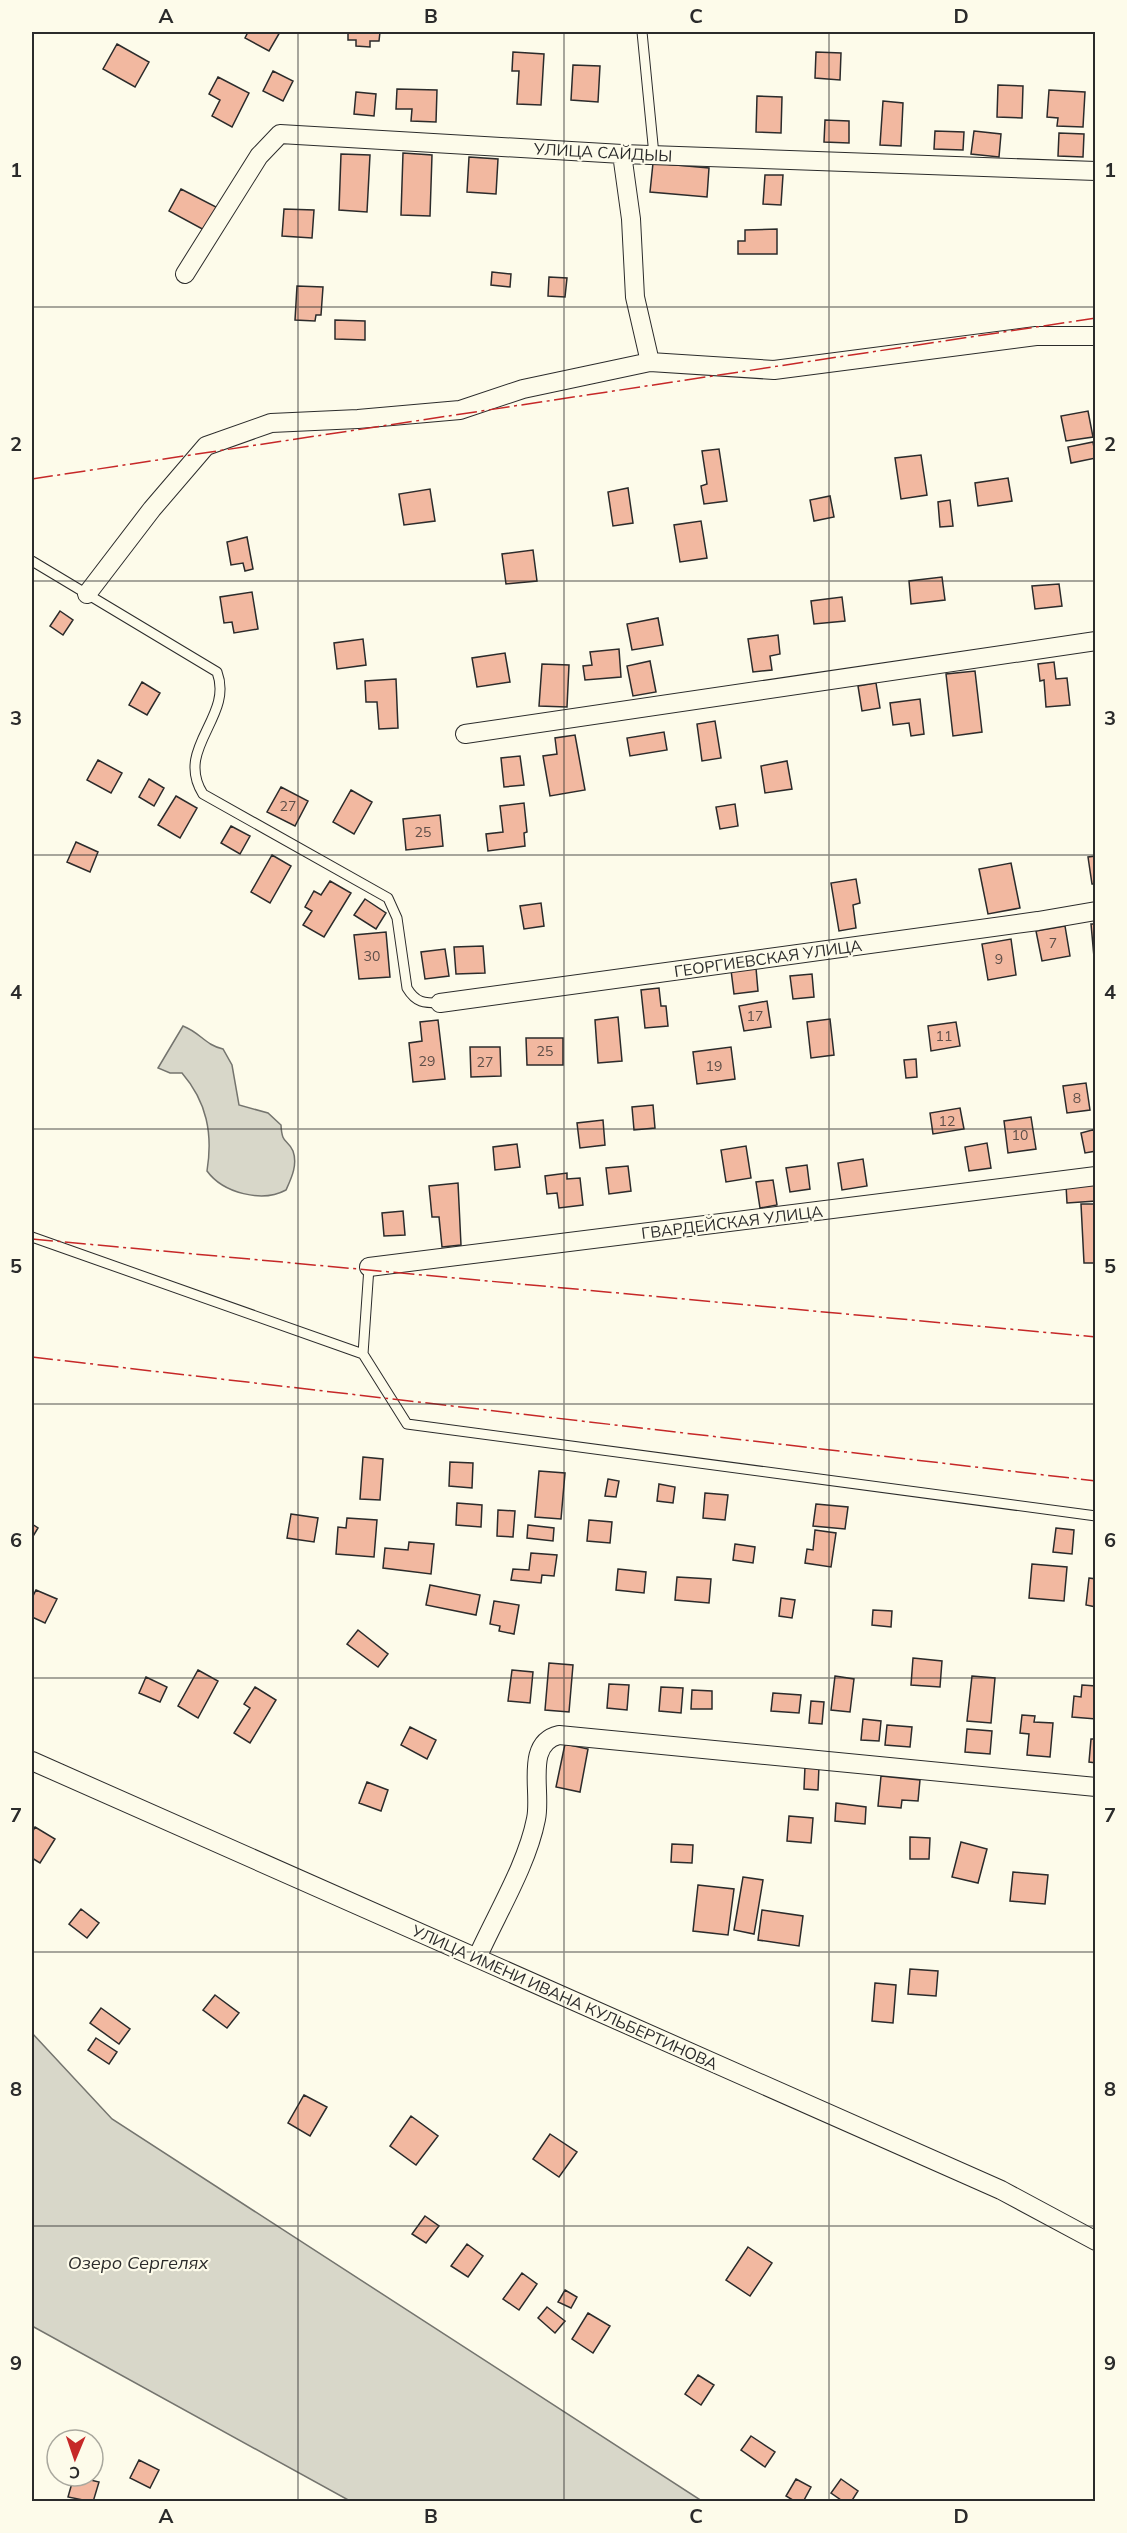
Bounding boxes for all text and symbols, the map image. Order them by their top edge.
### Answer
text: A [159,3,174,28]
text: B [424,3,438,28]
text: C [689,3,703,28]
text: D [953,3,969,28]
street label: УЛИЦА САЙДЫЫ [532,138,673,166]
text: 1 [10,157,22,182]
text: 1 [1104,157,1116,182]
text: 2 [10,431,22,456]
text: 2 [1104,431,1116,456]
text: 3 [10,705,22,730]
text: 3 [1104,705,1116,730]
house number: 27 [280,797,296,815]
house number: 25 [415,823,431,841]
house number: 7 [1049,934,1057,952]
street label: ГЕОРГИЕВСКАЯ УЛИЦА [673,935,864,981]
house number: 30 [364,947,380,965]
house number: 9 [995,950,1003,968]
text: 4 [10,979,22,1004]
text: 4 [1104,979,1116,1004]
house number: 17 [747,1007,763,1025]
house number: 11 [936,1027,952,1045]
house number: 25 [537,1042,553,1060]
house number: 29 [419,1052,435,1070]
house number: 27 [477,1053,493,1071]
house number: 19 [706,1057,722,1075]
house number: 8 [1073,1089,1081,1107]
house number: 12 [939,1112,955,1130]
house number: 10 [1012,1126,1028,1144]
street label: ГВАРДЕЙСКАЯ УЛИЦА [640,1201,824,1243]
text: 5 [10,1253,22,1278]
text: 5 [1104,1253,1116,1278]
text: 6 [10,1527,22,1552]
text: 6 [1104,1527,1116,1552]
text: 7 [10,1802,22,1827]
text: 7 [1104,1802,1116,1827]
street label: УЛИЦА ИМЕНИ ИВАНА КУЛЬБЕРТИНОВА [408,1920,721,2074]
text: 8 [10,2076,22,2101]
text: 8 [1104,2076,1116,2101]
water label: Озеро Сергелях [68,2251,209,2274]
text: 9 [10,2350,22,2375]
text: 9 [1104,2350,1116,2375]
north arrow [45,2428,105,2488]
text: С [69,2463,80,2483]
text: A [159,2503,174,2528]
text: B [424,2503,438,2528]
text: C [689,2503,703,2528]
text: D [953,2503,969,2528]

